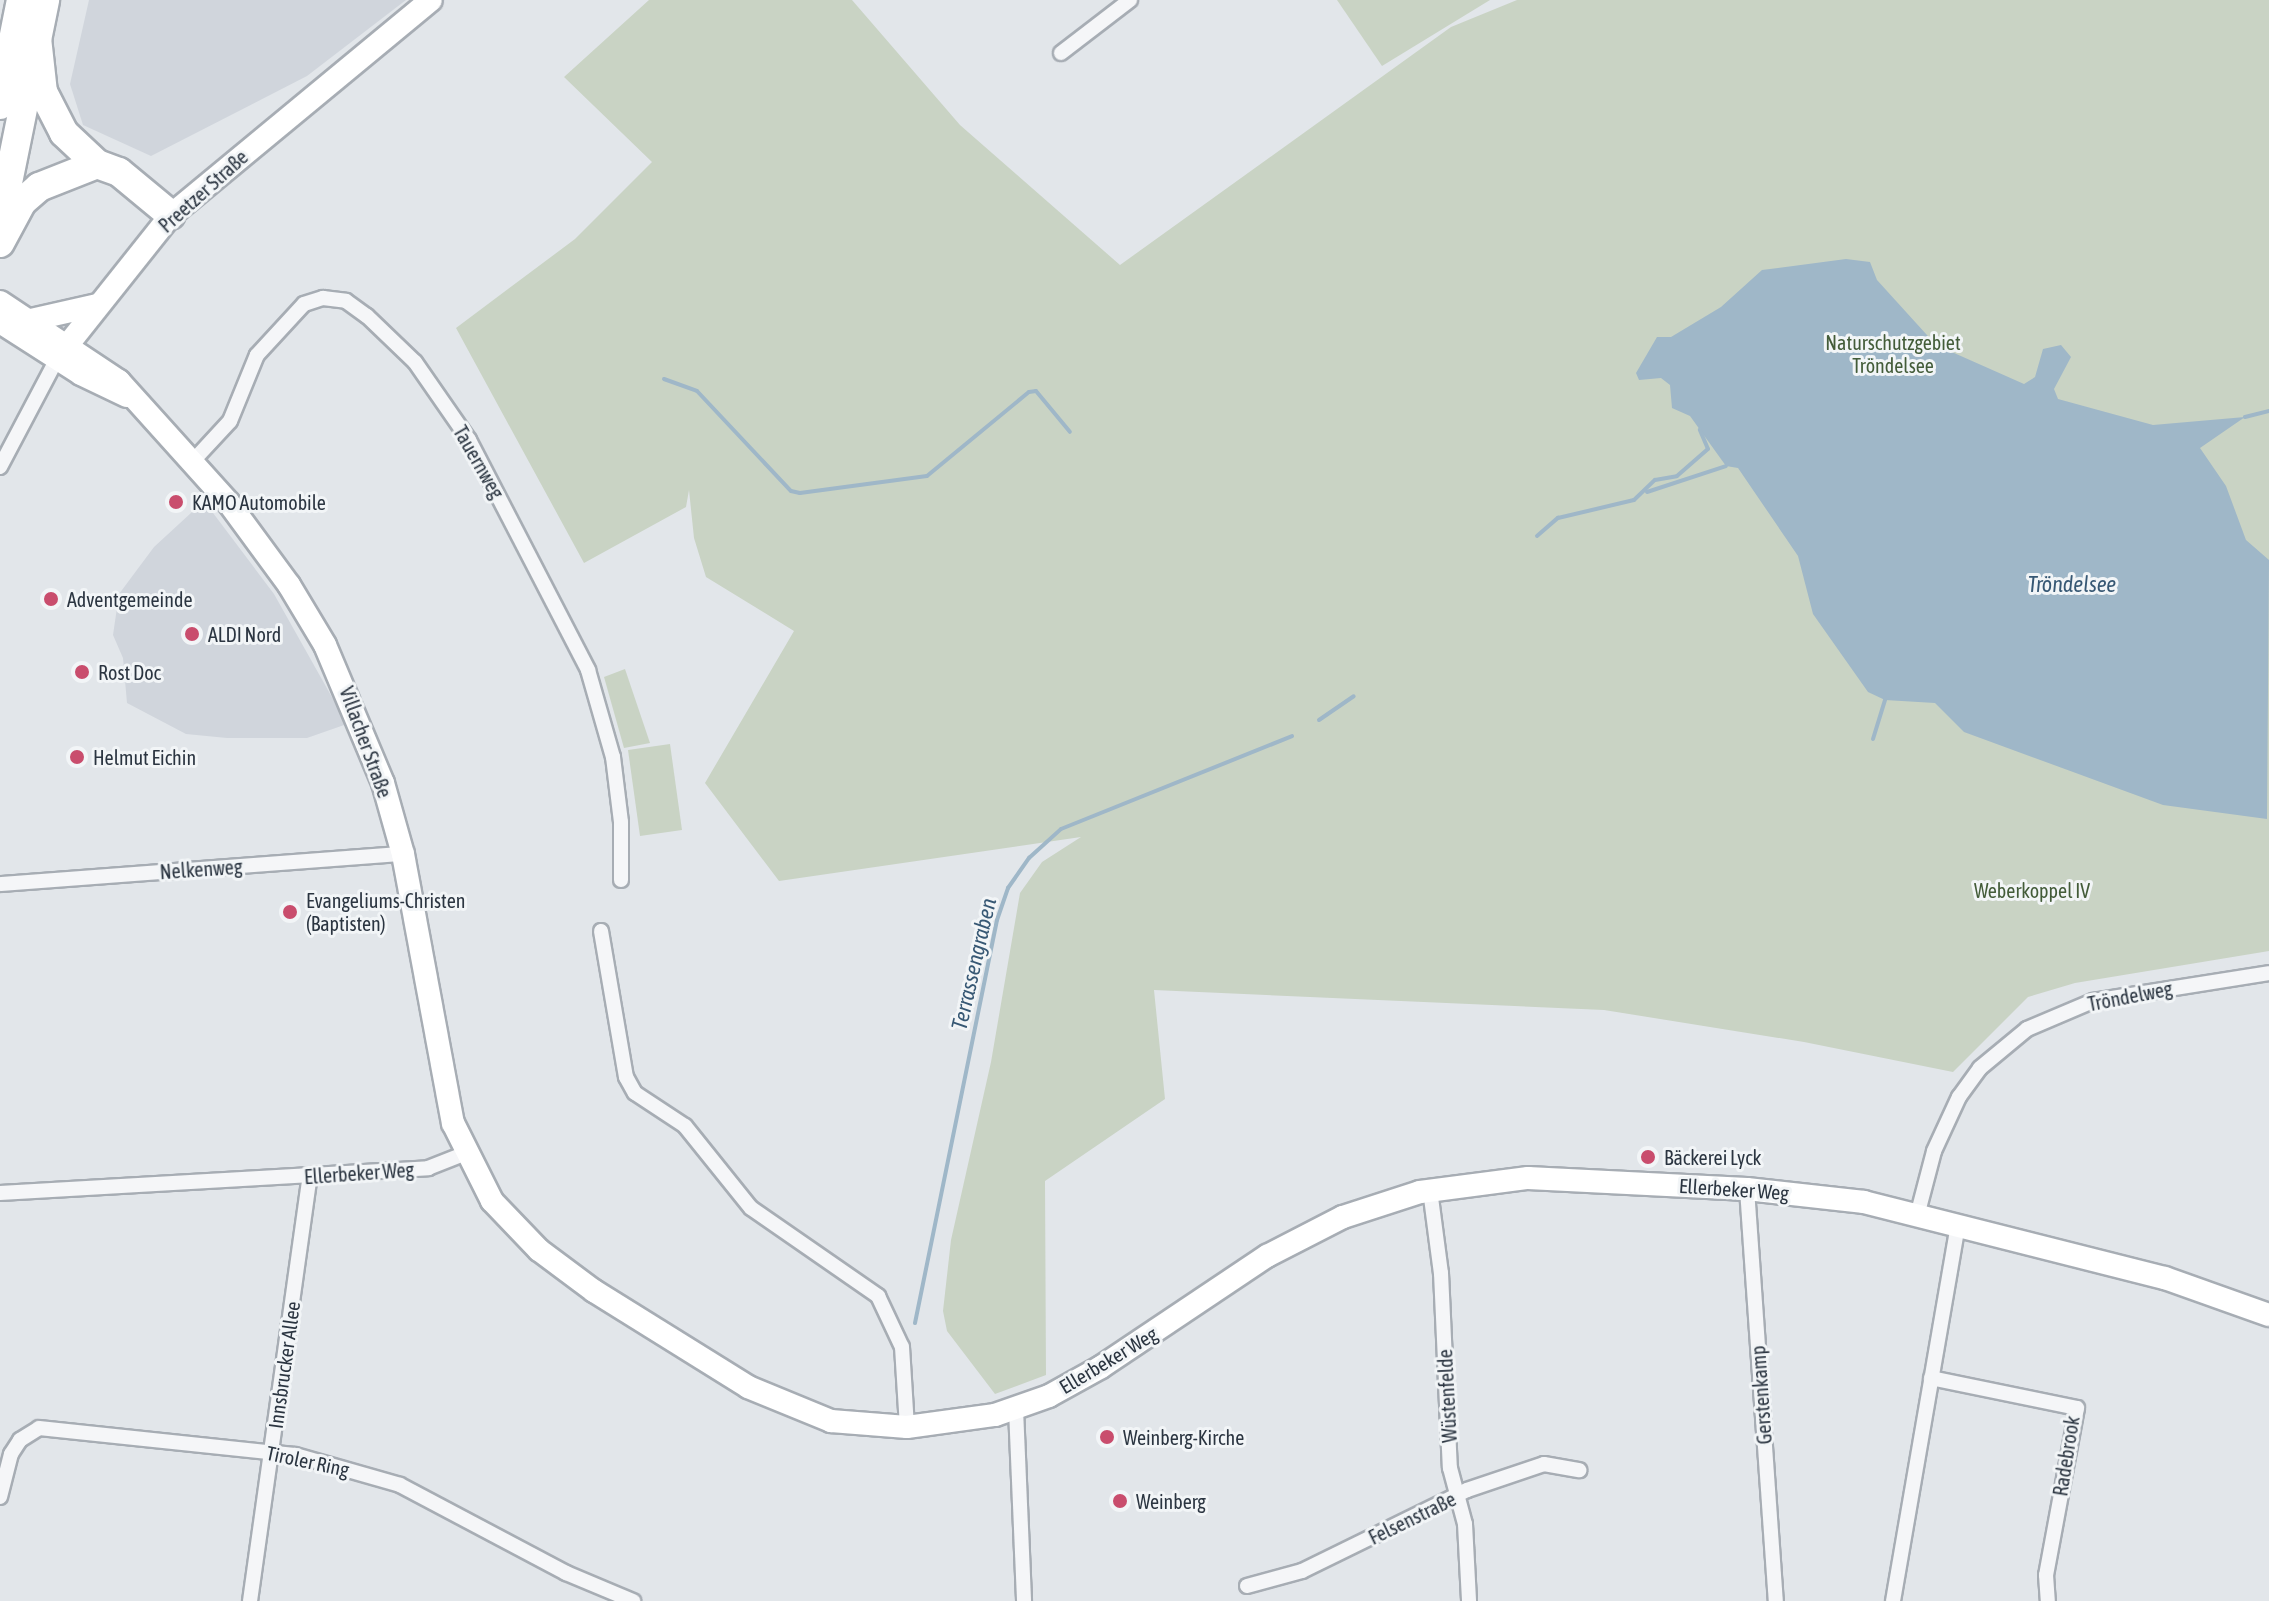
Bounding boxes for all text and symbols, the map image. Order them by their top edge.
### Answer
street label: Preetzer Straße [153,145,253,237]
park label: Naturschutzgebiet Tröndelsee [1825,330,1961,377]
street label: Tauernweg [448,421,510,503]
place label: KAMO Automobile [192,490,326,514]
marker: KAMO Automobile [167,493,185,511]
water label: Tröndelsee [2028,572,2116,598]
place label: Adventgemeinde [67,587,192,611]
marker: Adventgemeinde [42,590,60,608]
place label: ALDI Nord [208,622,281,646]
marker: ALDI Nord [183,625,201,643]
place label: Rost Doc [98,660,161,684]
marker: Rost Doc [73,663,91,681]
street label: Villacher Straße [335,683,397,801]
place label: Helmut Eichin [93,745,196,769]
marker: Helmut Eichin [68,748,86,766]
street label: Nelkenweg [159,854,243,884]
park label: Weberkoppel IV [1974,878,2090,902]
place label: Evangeliums-Christen (Baptisten) [306,888,465,935]
water label: Terrassengraben [946,895,1002,1033]
marker: Evangeliums-Christen (Baptisten) [281,903,299,921]
street label: Tröndelweg [2086,976,2174,1016]
place label: Bäckerei Lyck [1664,1145,1761,1169]
marker: Bäckerei Lyck [1639,1148,1657,1166]
street label: Ellerbeker Weg [303,1157,415,1189]
street label: Ellerbeker Weg [1678,1173,1790,1205]
street label: Innsbrucker Allee [263,1300,305,1430]
street label: Ellerbeker Weg [1055,1321,1161,1399]
street label: Gerstenkamp [1746,1345,1776,1445]
street label: Wüstenfelde [1433,1349,1461,1443]
street label: Radebrook [2048,1414,2084,1498]
place label: Weinberg-Kirche [1123,1425,1244,1449]
marker: Weinberg-Kirche [1098,1428,1116,1446]
street label: Tiroler Ring [264,1441,352,1481]
street label: Felsenstraße [1365,1487,1459,1549]
place label: Weinberg [1136,1489,1206,1513]
marker: Weinberg [1111,1492,1129,1510]

